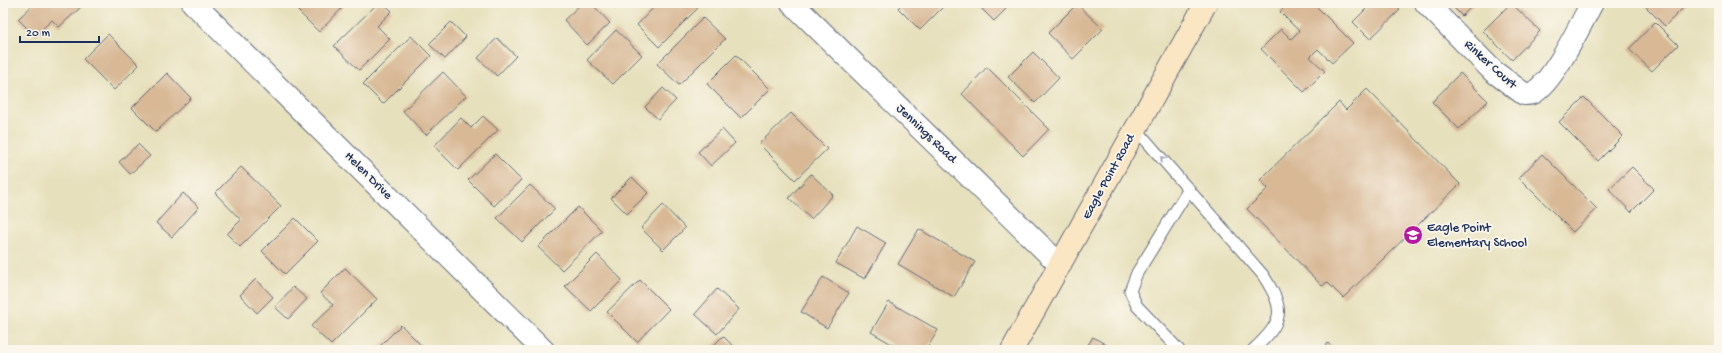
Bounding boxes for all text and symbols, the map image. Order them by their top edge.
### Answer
scale bar [20,18,99,44]
text: 20 m [26,27,51,41]
street label: Rinker Court [1461,37,1521,94]
street label: Jennings Road [893,101,960,168]
street label: Eagle Point Road [1079,131,1139,222]
street label: Helen Drive [341,149,395,203]
one-way arrow [1161,157,1168,164]
place label: Eagle Point Elementary School [1427,221,1527,251]
school or university icon: Eagle Point Elementary School [1402,224,1424,246]

